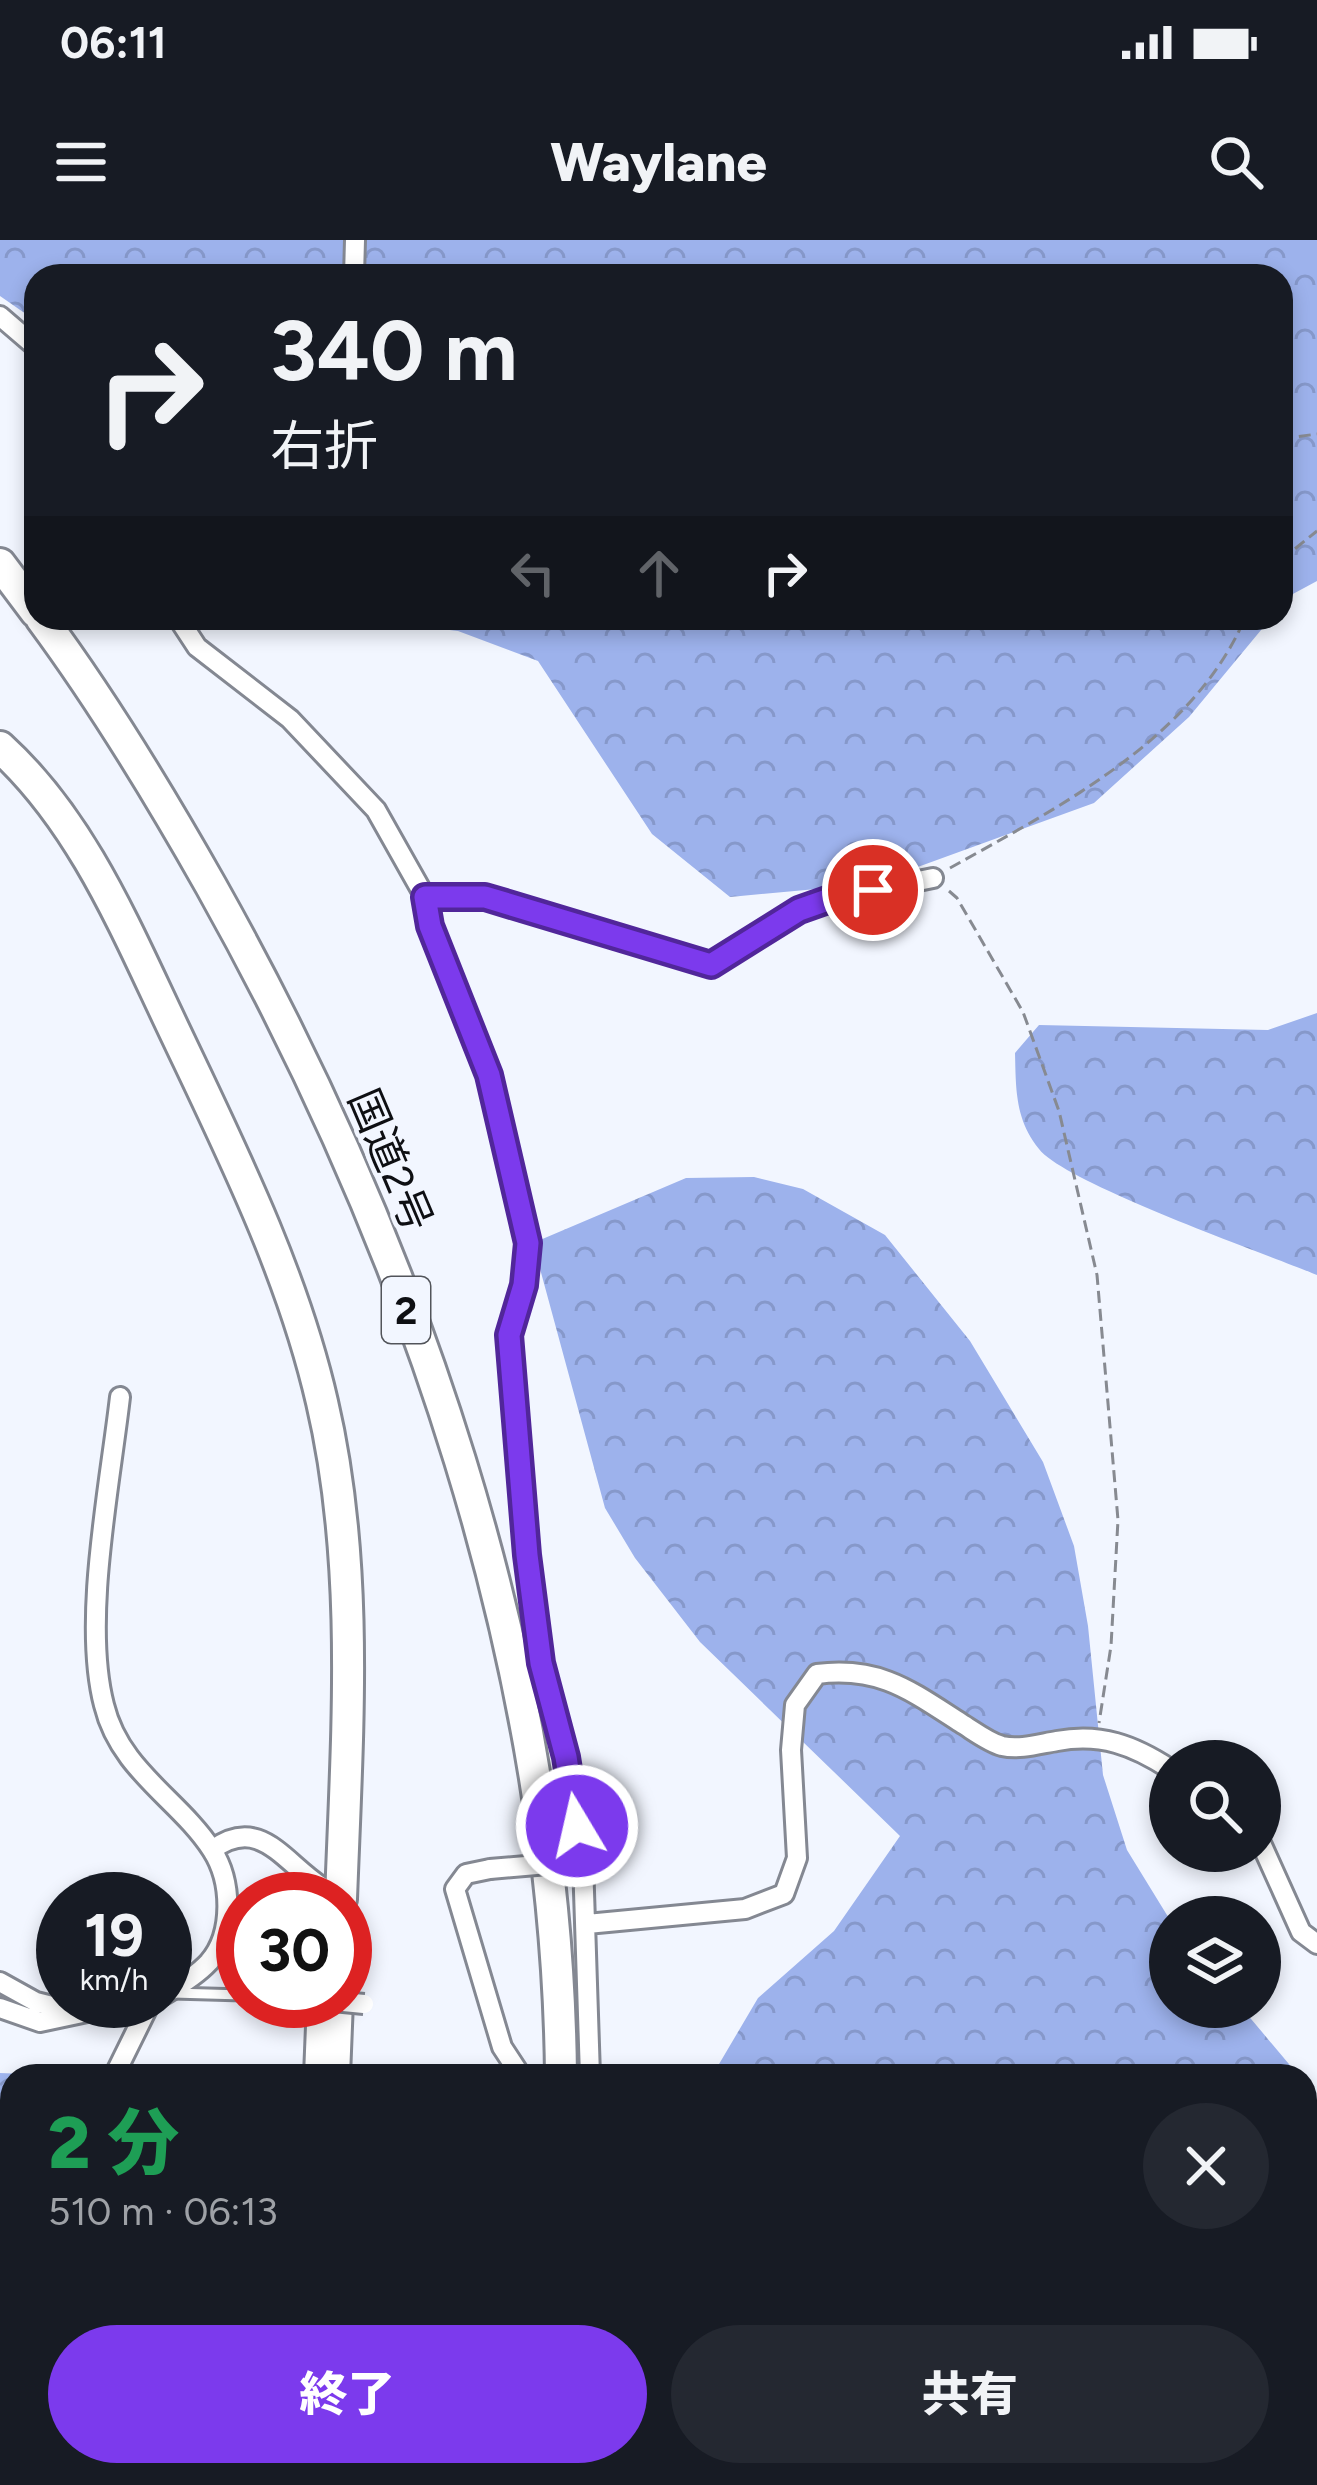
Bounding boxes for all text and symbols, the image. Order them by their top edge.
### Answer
text: 06:11 [60,15,167,69]
icon: menu [48,129,114,195]
icon: search [1203,129,1269,195]
text: Waylane [550,130,767,195]
text: 340 m [270,300,518,401]
icon: right [72,312,228,468]
text: 右折 [270,414,378,479]
icon: left [500,540,566,606]
icon: ahead [626,540,692,606]
icon: right [752,540,818,606]
pin [822,839,924,941]
icon: arrive [840,857,906,923]
street label: 国道2号 [338,1081,443,1239]
road number: 2 [382,1277,430,1343]
map controls [1149,1740,1281,2028]
button: search [1149,1740,1281,1872]
position arrow [514,1763,640,1889]
speed limit sign: 30 [216,1872,372,2028]
button: layers [1149,1896,1281,2028]
text: 19 [84,1899,144,1971]
text: km/h [80,1961,148,1998]
text: 2 分 [48,2100,179,2186]
button: close [1143,2103,1269,2229]
text: 510 m · 06:13 [48,2188,278,2235]
button: 終了 [48,2325,647,2463]
button: 共有 [671,2325,1269,2463]

